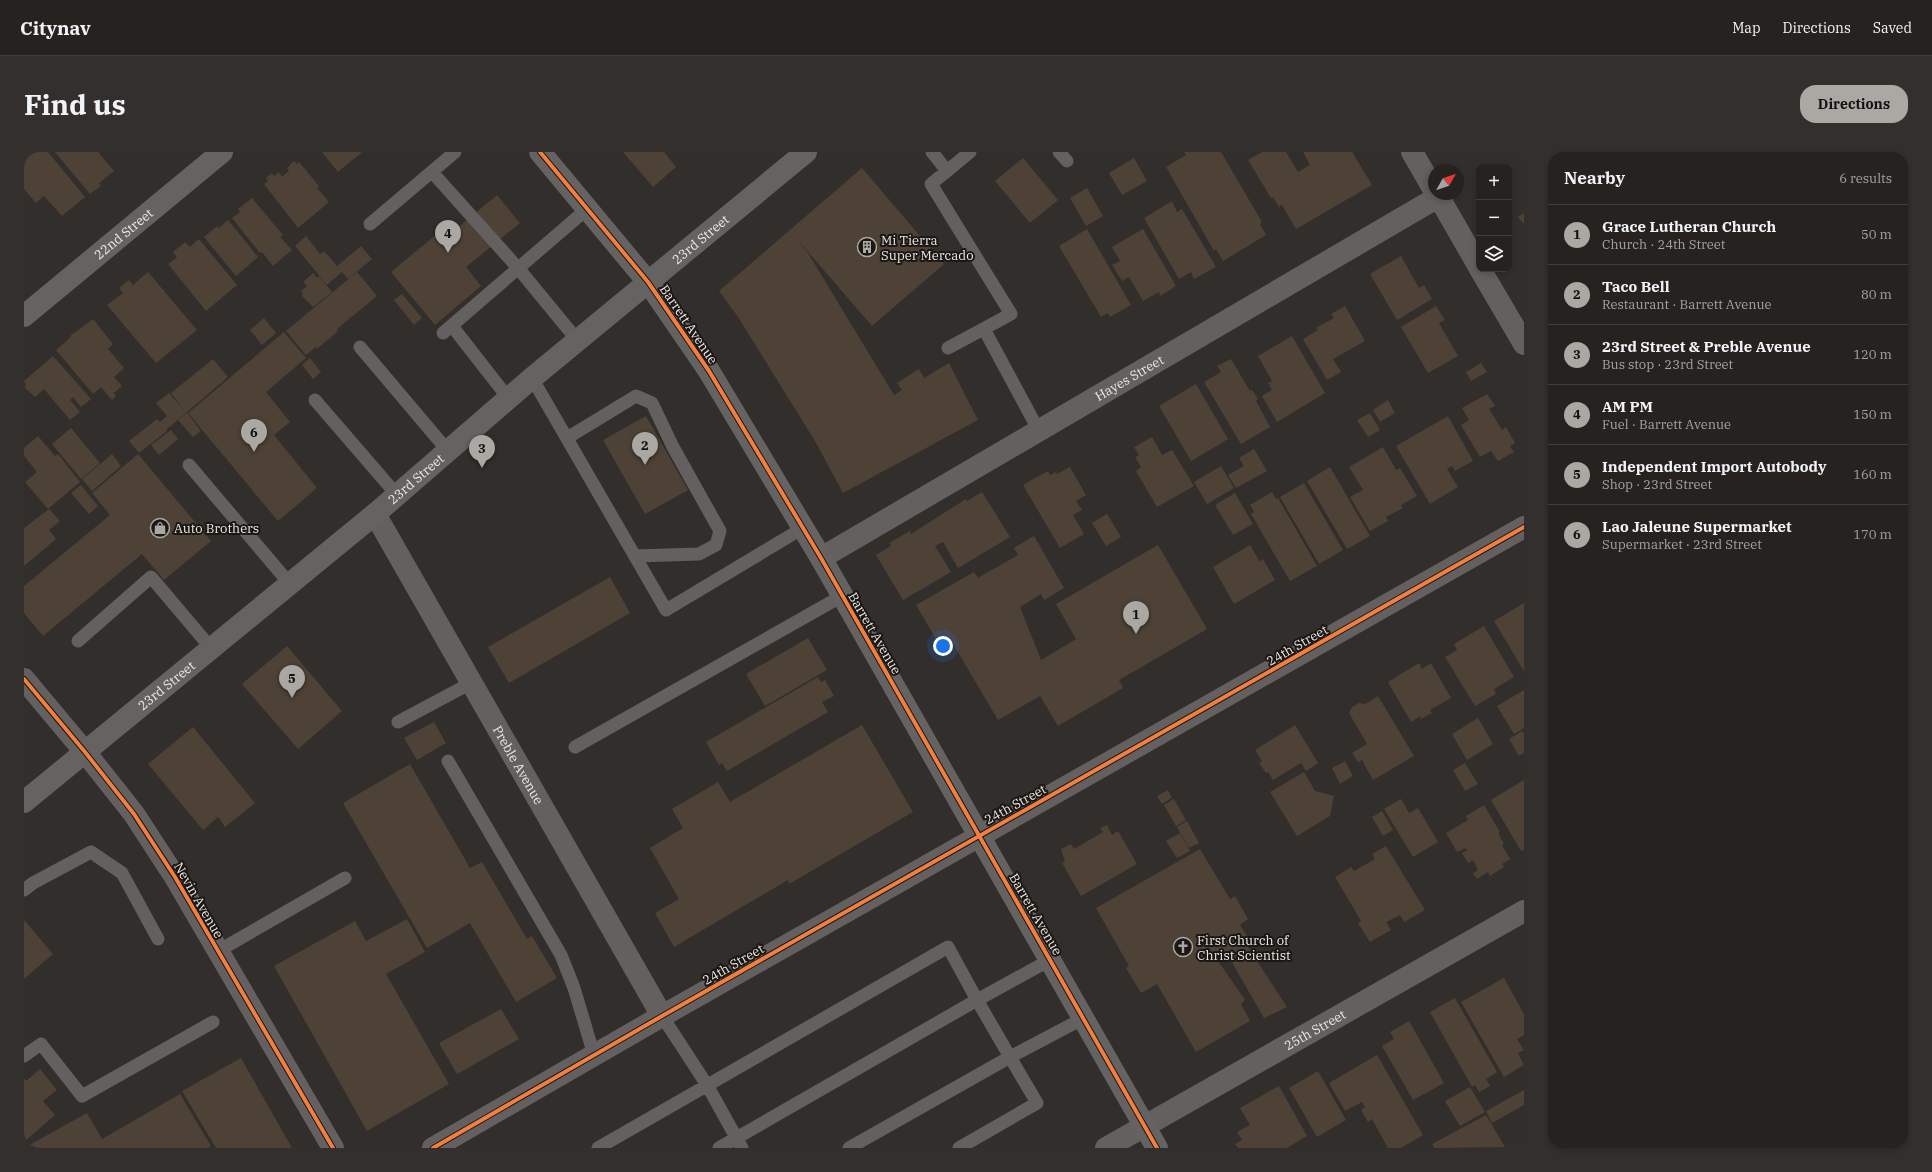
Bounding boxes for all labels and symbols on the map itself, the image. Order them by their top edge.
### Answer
north arrow [1428,164,1464,200]
street label: 22nd Street [91,205,157,263]
street label: 23rd Street [669,211,733,268]
pin: 4 [435,220,461,253]
place label: Mi Tierra Super Mercado [881,232,974,264]
building icon: Mi Tierra Super Mercado [856,236,878,258]
street label: Barrett Avenue [656,281,721,367]
street label: Hayes Street [1092,351,1167,405]
pin: 6 [241,419,267,452]
pin: 2 [632,432,658,465]
pin: 3 [469,435,495,468]
street label: 23rd Street [385,450,448,508]
shop icon: Auto Brothers [149,517,171,539]
place label: Auto Brothers [174,520,259,537]
street label: Barrett Avenue [844,589,905,677]
pin: 1 [1123,601,1149,634]
street label: 24th Street [1264,621,1331,670]
your location [933,636,953,656]
street label: 23rd Street [135,657,199,714]
pin: 5 [279,665,305,698]
street label: Preble Avenue [489,723,547,808]
street label: 24th Street [981,780,1049,828]
street label: Nevin Avenue [170,859,227,941]
street label: Barrett Avenue [1005,870,1066,958]
place label: First Church of Christ Scientist [1197,932,1291,964]
church icon: First Church of Christ Scientist [1172,936,1194,958]
street label: 24th Street [700,940,767,989]
street label: 25th Street [1281,1006,1349,1054]

